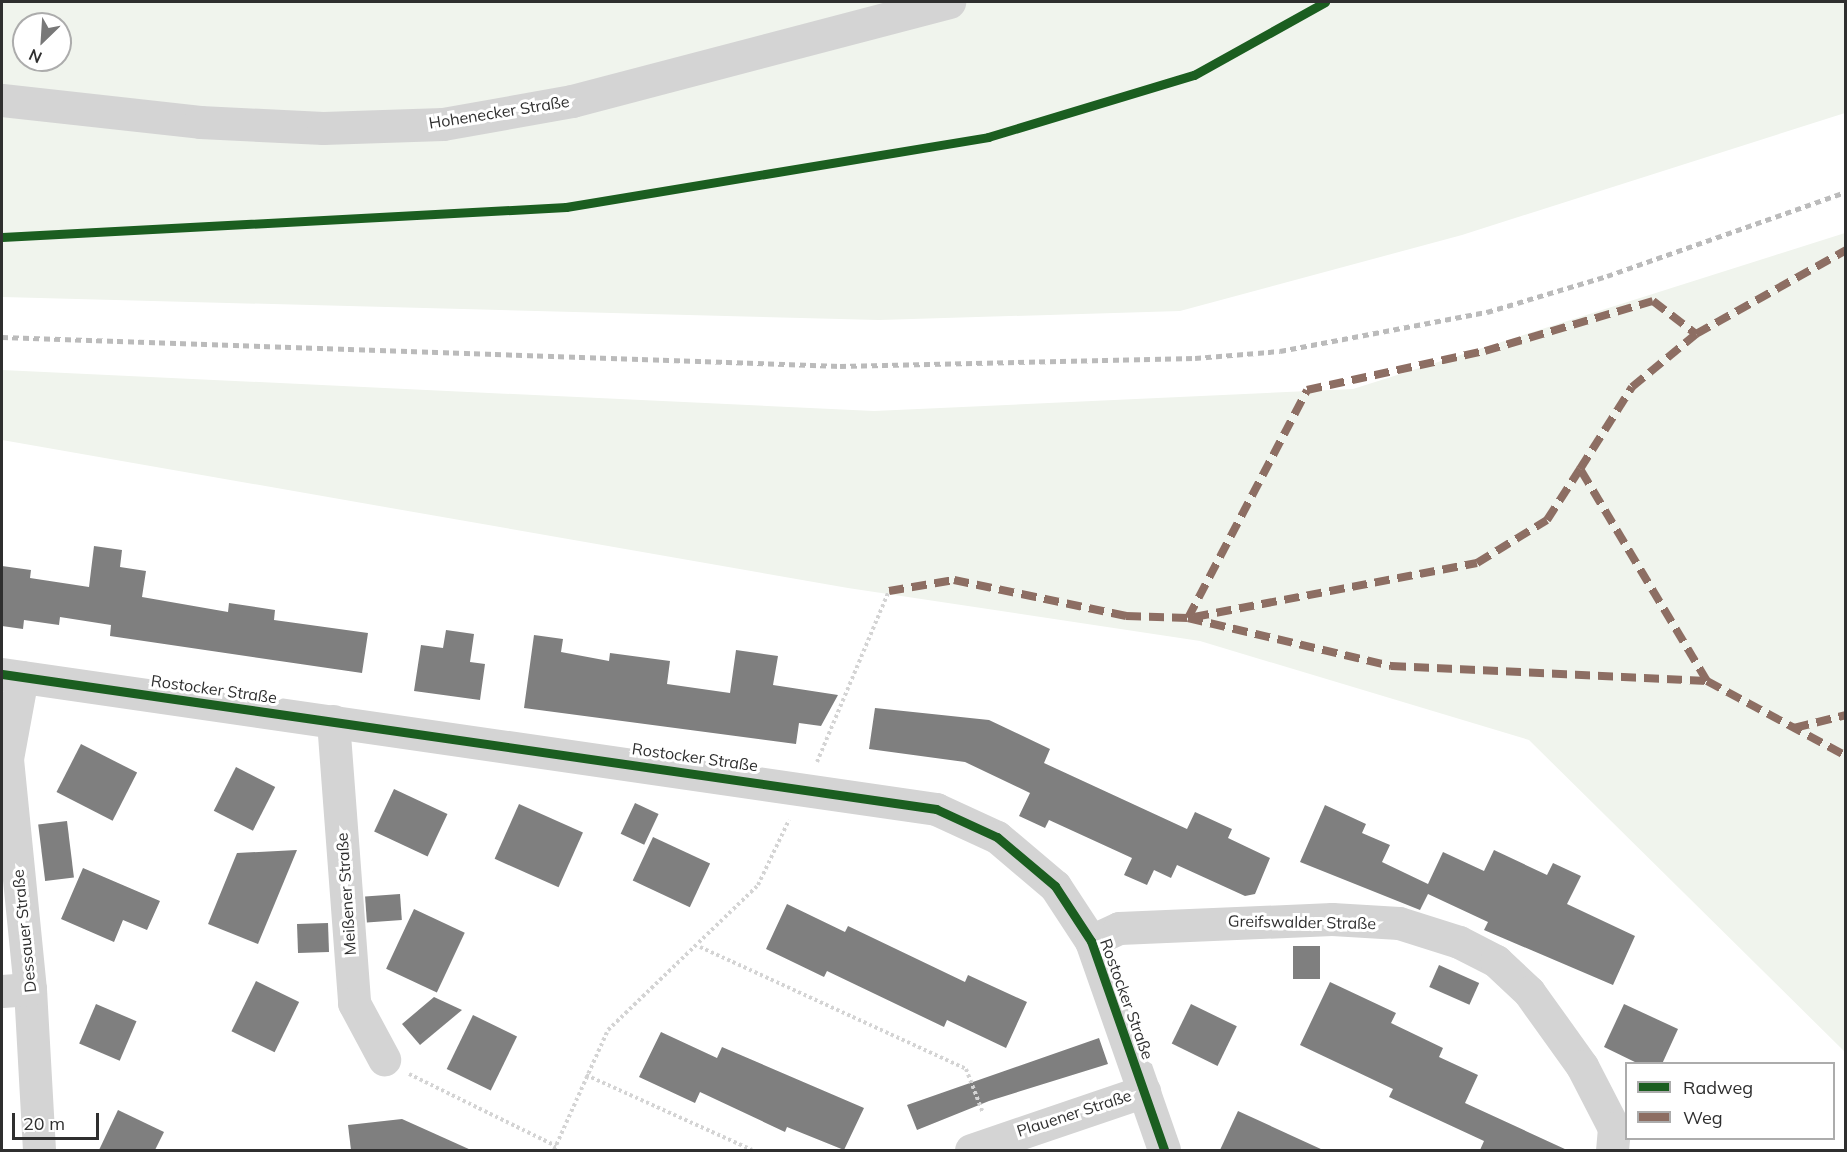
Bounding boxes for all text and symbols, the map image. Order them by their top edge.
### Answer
north arrow [12,12,72,72]
text: N [26,45,45,68]
street label: Hohenecker Straße [427,91,571,133]
street label: Rostocker Straße [150,671,278,707]
street label: Rostocker Straße [631,739,759,775]
street label: Meißener Straße [332,832,360,956]
street label: Dessauer Straße [8,868,40,994]
street label: Greifswalder Straße [1228,911,1376,933]
street label: Rostocker Straße [1096,936,1158,1062]
legend [1625,1062,1835,1140]
text: Radweg [1683,1076,1753,1099]
street label: Plauener Straße [1014,1085,1134,1141]
scale bar [15,1101,102,1139]
text: Weg [1683,1106,1723,1129]
text: 20 m [23,1112,65,1135]

